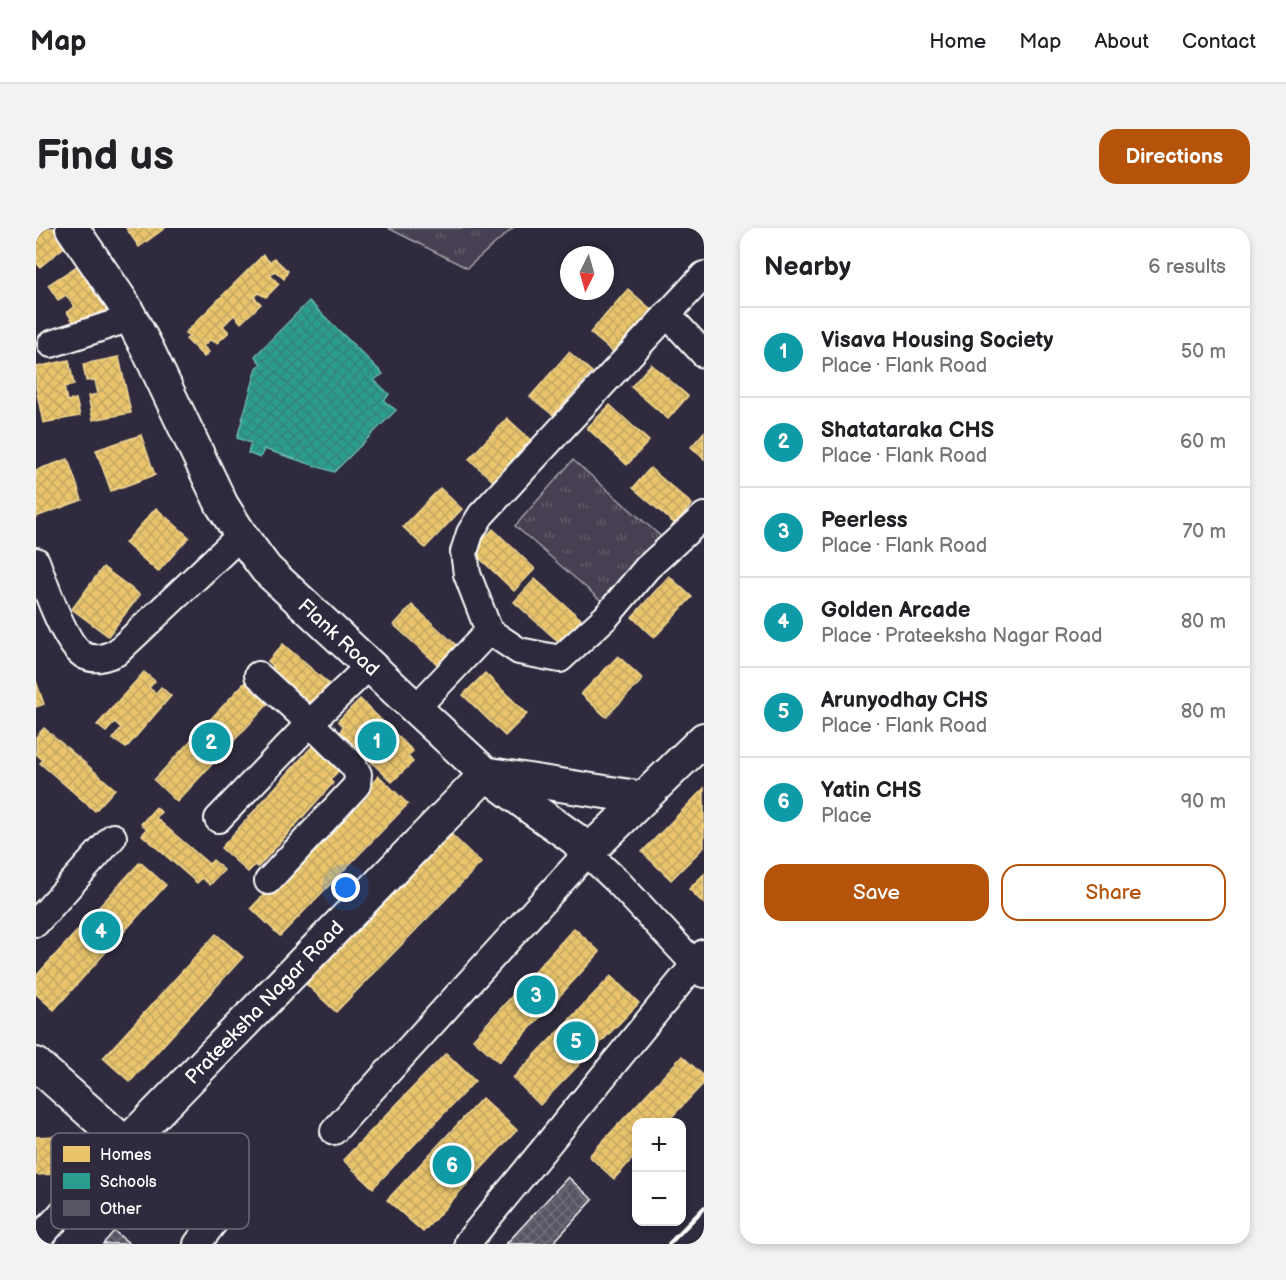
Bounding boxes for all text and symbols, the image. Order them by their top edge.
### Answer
text: Map [30,25,86,58]
text: Home [929,29,986,54]
text: Map [1019,29,1061,54]
text: About [1094,29,1149,54]
text: Contact [1182,29,1256,54]
button: Directions [1099,129,1250,184]
text: Find us [36,131,174,182]
north arrow [560,246,614,300]
text: Nearby [764,252,851,283]
text: 6 results [1148,255,1226,279]
text: Visava Housing Society [821,327,1053,354]
text: 1 [779,340,788,364]
text: 50 m [1181,340,1226,364]
text: Place · Flank Road [821,354,987,378]
text: Shatataraka CHS [821,417,994,444]
text: 2 [778,430,789,454]
text: 60 m [1180,430,1226,454]
text: Place · Flank Road [821,444,987,468]
text: Peerless [821,507,908,534]
text: 3 [778,520,789,544]
text: 70 m [1182,520,1226,544]
text: Place · Flank Road [821,534,987,558]
street label: Flank Road [293,594,384,681]
text: Golden Arcade [821,597,970,624]
text: 4 [778,610,789,634]
text: 80 m [1181,610,1226,634]
text: Place · Prateeksha Nagar Road [821,624,1102,648]
text: Arunyodhay CHS [821,687,988,714]
text: 5 [778,700,789,724]
text: 80 m [1181,700,1226,724]
text: Place · Flank Road [821,714,987,738]
pin: 1 [358,718,396,764]
pin: 2 [192,720,231,764]
text: Yatin CHS [821,777,921,804]
text: 6 [777,790,790,814]
text: 90 m [1181,790,1226,814]
text: Place [821,804,872,828]
button: Save [764,864,989,921]
button: Share [1001,864,1226,921]
your location [331,873,360,902]
pin: 4 [82,908,120,954]
street label: Prateeksha Nagar Road [180,916,349,1089]
pin: 3 [516,972,556,1017]
pin: 5 [556,1018,596,1064]
map controls [632,1118,686,1226]
button: + [632,1118,686,1172]
legend [51,1133,249,1229]
pin: 6 [432,1142,472,1188]
text: Homes [100,1146,152,1165]
button: − [632,1172,686,1226]
text: Schools [100,1173,157,1192]
text: Other [100,1200,141,1219]

